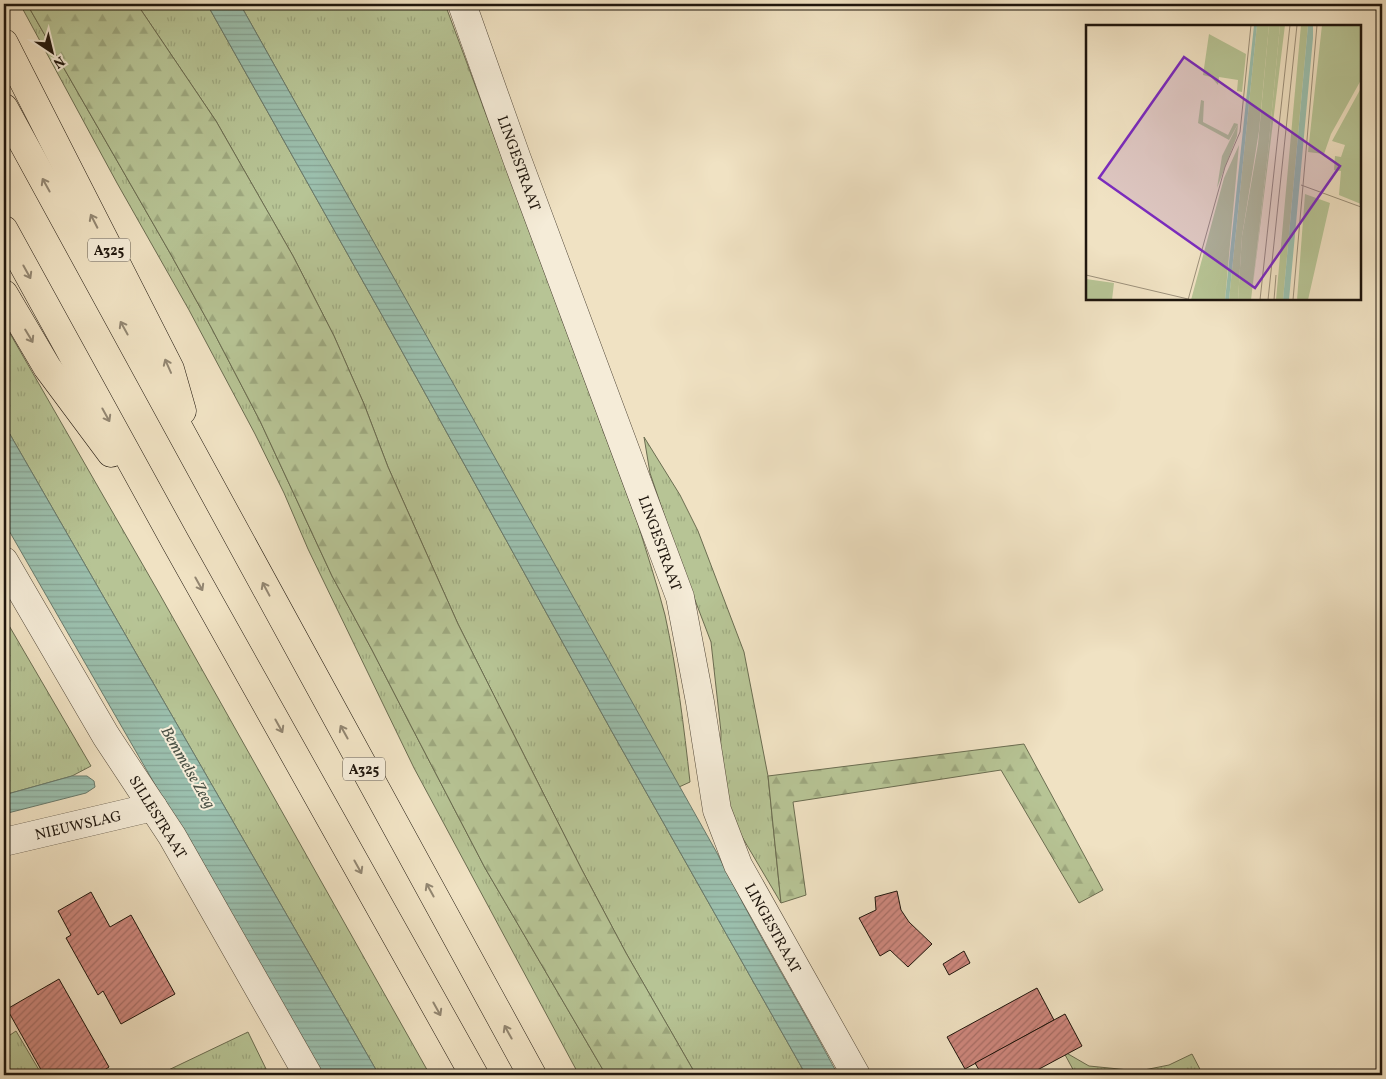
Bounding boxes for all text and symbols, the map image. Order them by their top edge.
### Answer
inset map [1086,25,1361,300]
north arrow [28,28,78,78]
text: N [49,51,68,72]
street label: LINGESTRAAT [491,113,545,214]
one-way arrow [41,178,50,193]
one-way arrow [89,214,98,229]
road number: A325 [88,238,130,262]
one-way arrow [23,265,33,279]
one-way arrow [119,320,129,335]
one-way arrow [24,329,34,343]
one-way arrow [162,359,172,374]
one-way arrow [101,407,111,421]
street label: LINGESTRAAT [632,493,686,594]
one-way arrow [195,576,205,590]
one-way arrow [261,582,271,597]
one-way arrow [274,718,284,732]
water label: Bemmelse Zeeg [155,723,220,813]
one-way arrow [339,725,348,740]
road number: A325 [343,758,385,781]
street label: SILLESTRAAT [123,772,191,864]
street label: NIEUWSLAG [33,806,124,847]
one-way arrow [353,860,363,875]
street label: LINGESTRAAT [738,880,805,978]
one-way arrow [425,883,434,898]
one-way arrow [433,1002,443,1016]
one-way arrow [503,1025,513,1040]

